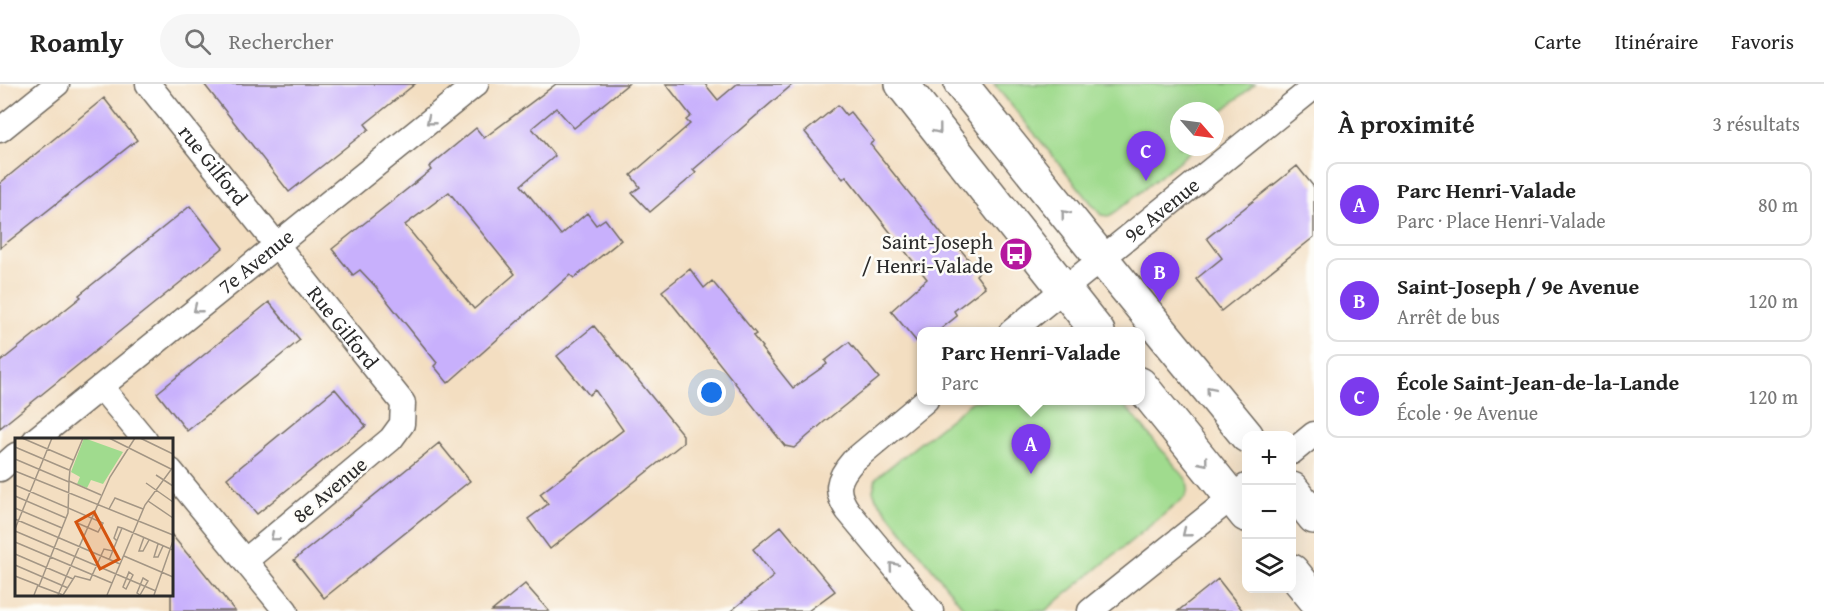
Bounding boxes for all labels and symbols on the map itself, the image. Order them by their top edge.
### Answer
north arrow [1170,102,1224,156]
one-way arrow [426,113,437,124]
street label: rue Gilford [171,118,256,213]
one-way arrow [931,123,942,134]
pin: C [1126,132,1166,181]
street label: 9e Avenue [1117,169,1206,250]
one-way arrow [1061,210,1072,221]
street label: 7e Avenue [211,221,300,301]
place label: Saint-Joseph / Henri-Valade [862,226,993,281]
bus stop icon: Saint-Joseph / Henri-Valade [998,236,1034,272]
pin: B [1140,252,1180,302]
street label: Rue Gilford [300,279,387,376]
one-way arrow [193,302,204,313]
your location [697,378,726,407]
one-way arrow [1206,386,1217,397]
pin: A [1012,424,1050,474]
inset map [15,438,172,596]
street label: 8e Avenue [286,449,374,530]
one-way arrow [1196,455,1207,466]
one-way arrow [1182,526,1193,537]
one-way arrow [270,530,281,541]
one-way arrow [890,562,901,573]

